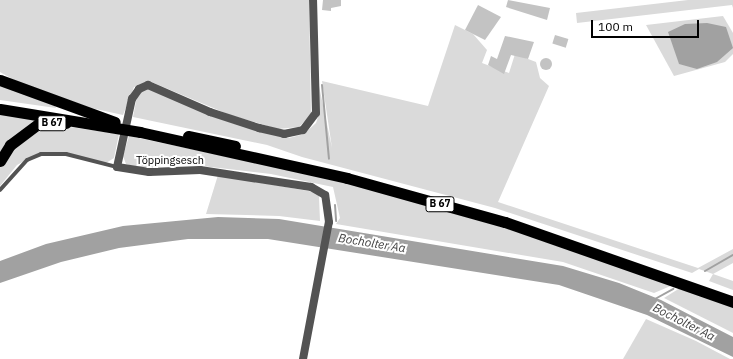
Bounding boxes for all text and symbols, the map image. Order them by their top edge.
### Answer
scale bar [593,12,701,38]
text: 100 m [598,19,633,34]
road number: B 67 [37,115,67,131]
street label: Töppingsesch [136,153,204,167]
road number: B 67 [425,196,455,212]
water label: Bocholter Aa [337,231,407,255]
water label: Bocholter Aa [651,300,717,344]

